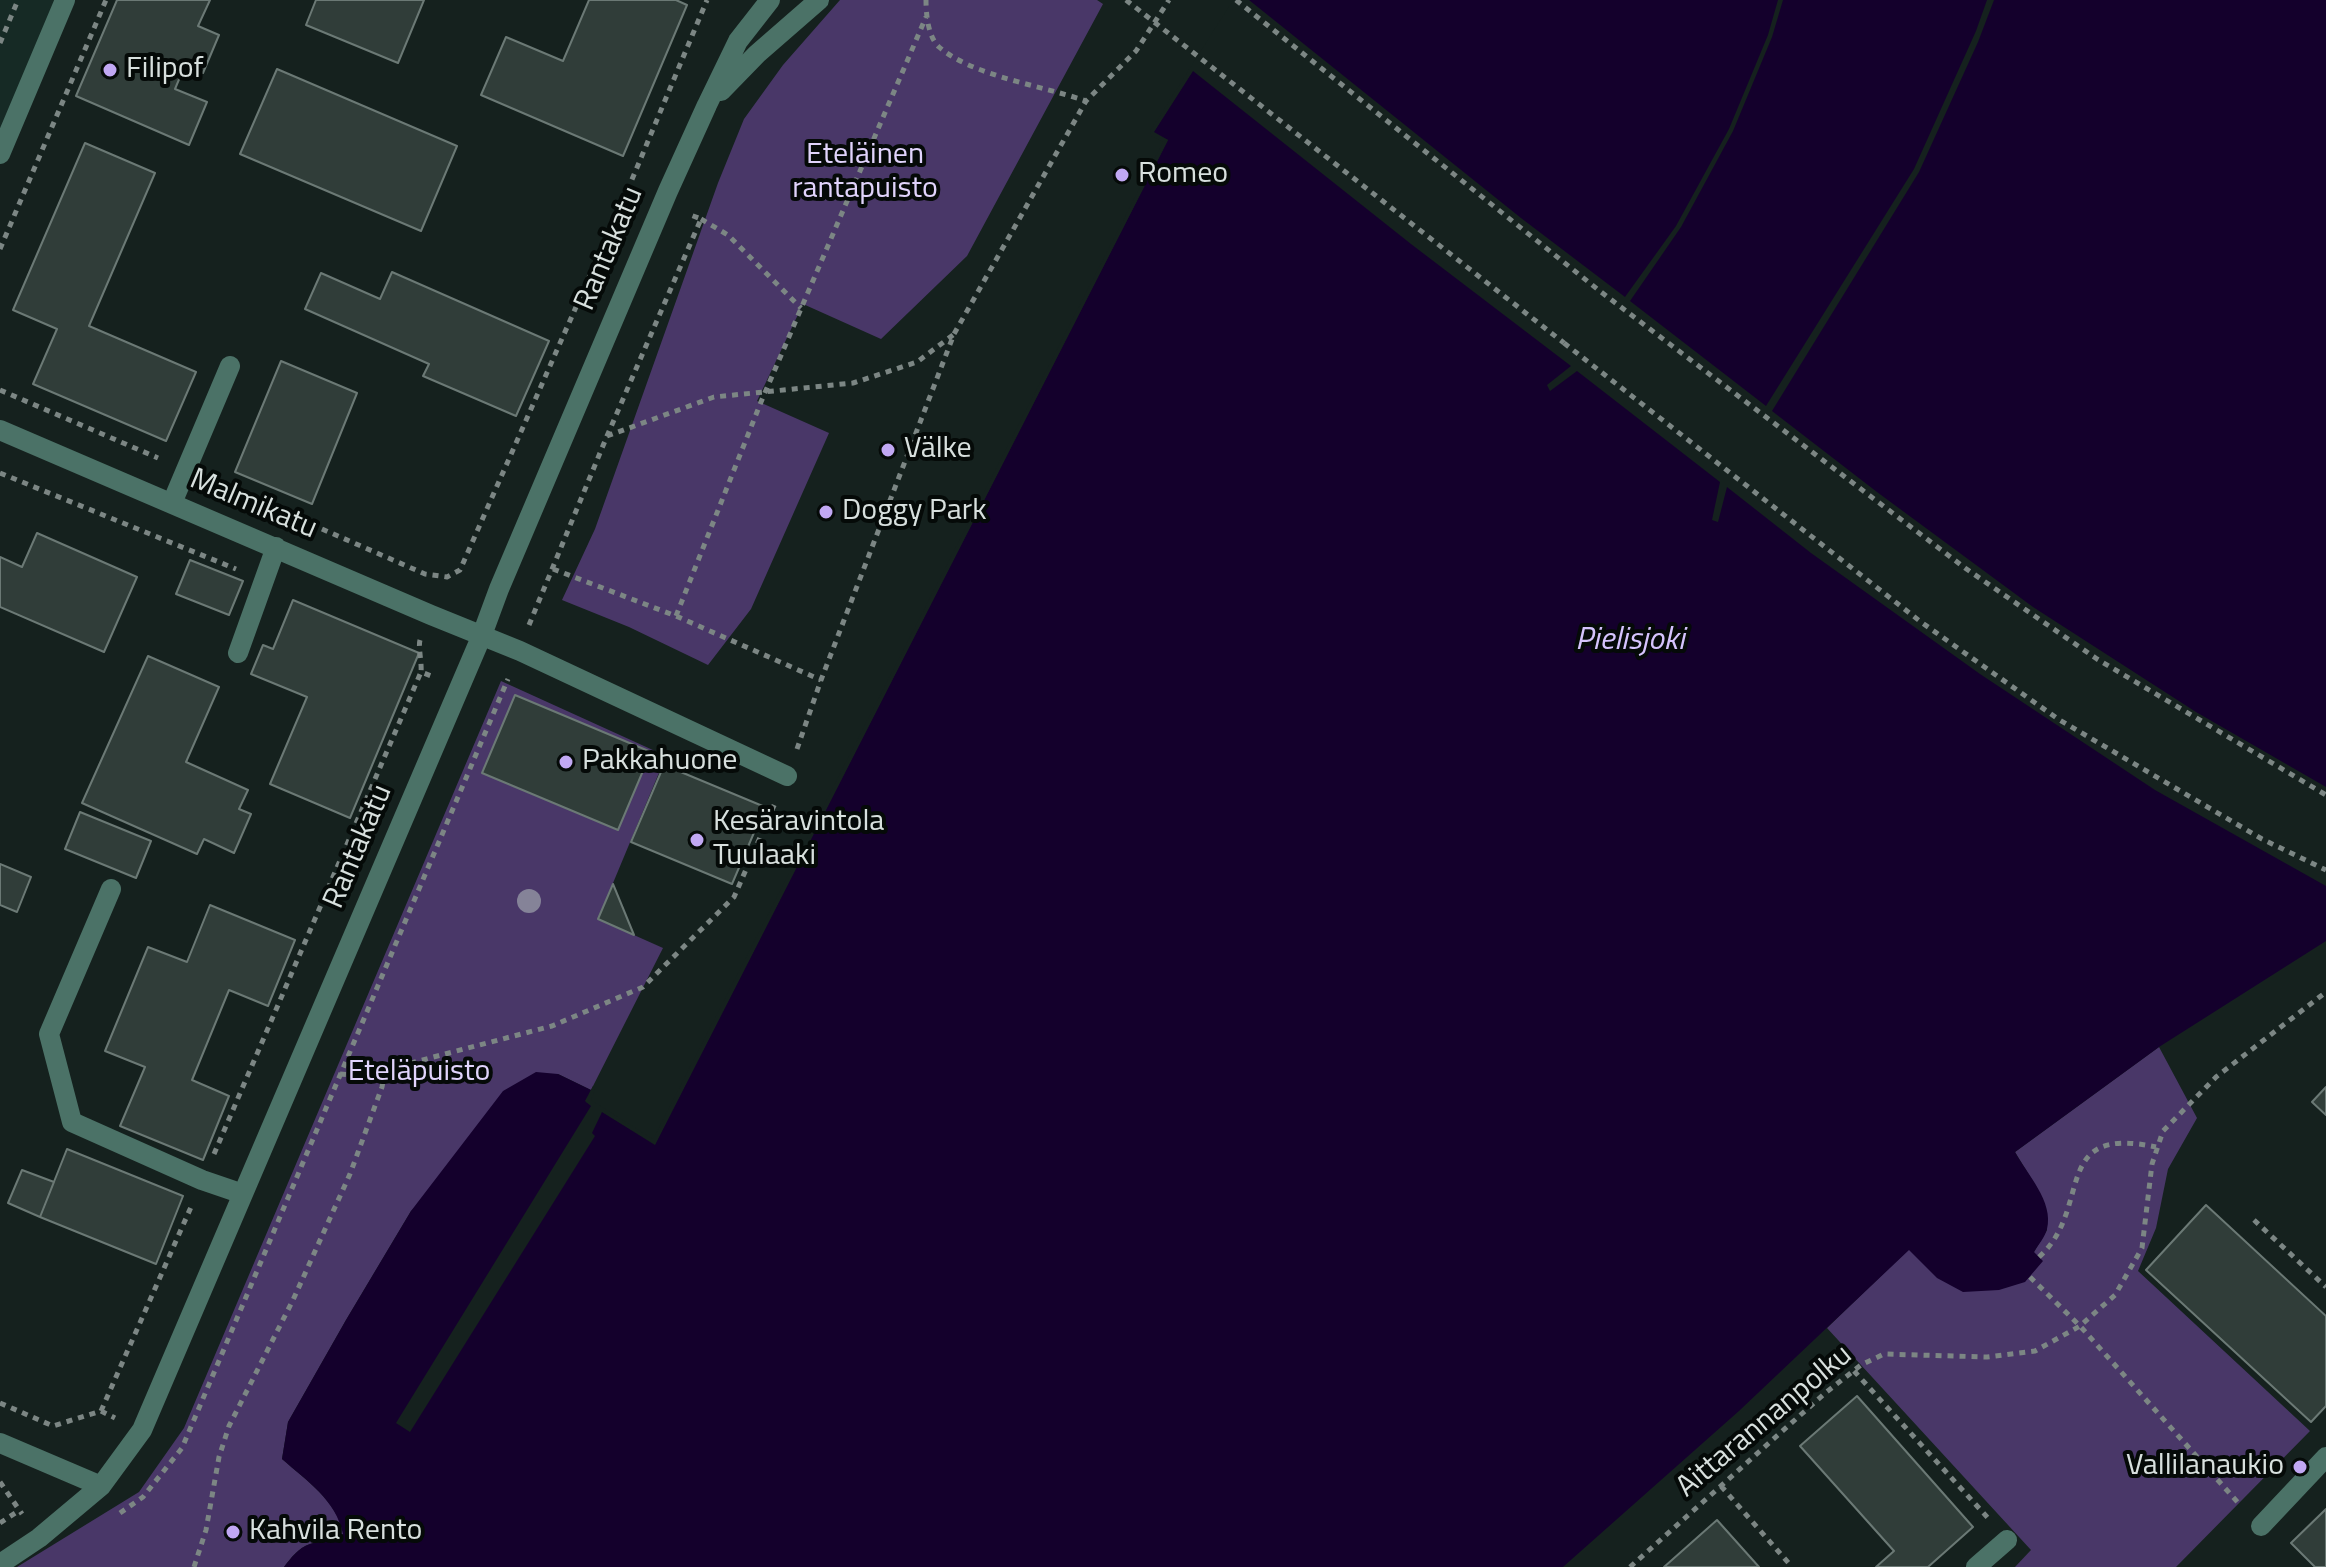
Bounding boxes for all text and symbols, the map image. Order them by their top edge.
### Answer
place label: Filipof [126,52,203,88]
marker: Filipof [101,61,119,79]
park label: Eteläinen rantapuisto [792,138,938,208]
place label: Romeo [1138,157,1228,193]
marker: Romeo [1113,166,1131,184]
street label: Rantakatu [568,182,652,316]
place label: Välke [904,432,972,468]
marker: Välke [879,441,897,459]
street label: Malmikatu [184,462,322,548]
place label: Doggy Park [842,494,987,530]
marker: Doggy Park [817,503,835,521]
water label: Pielisjoki [1575,622,1685,660]
place label: Pakkahuone [582,744,737,780]
marker: Pakkahuone [557,753,575,771]
street label: Rantakatu [317,780,401,914]
place label: Kesäravintola Tuulaaki [713,805,884,876]
marker: Kesäravintola Tuulaaki [688,831,706,849]
park label: Eteläpuisto [348,1055,490,1091]
street label: Aittarannanpolku [1670,1338,1860,1506]
place label: Vallilanaukio [2126,1449,2284,1485]
marker: Vallilanaukio [2291,1458,2309,1476]
place label: Kahvila Rento [249,1514,422,1550]
marker: Kahvila Rento [224,1523,242,1541]

